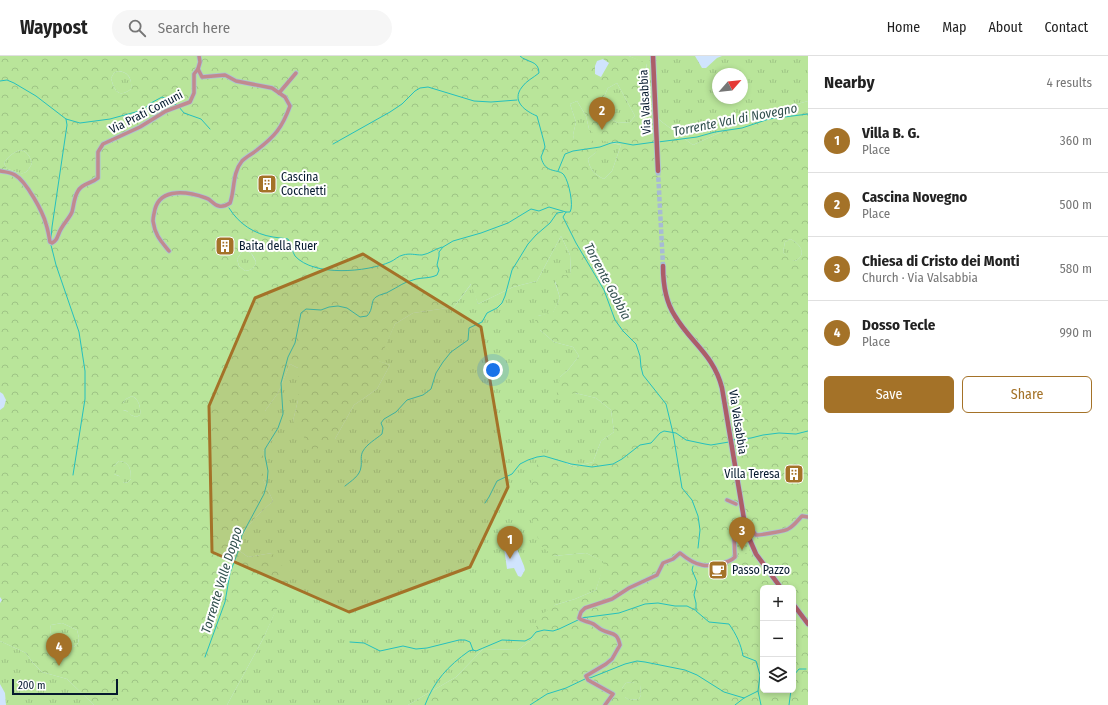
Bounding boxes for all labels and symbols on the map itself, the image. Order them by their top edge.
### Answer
north arrow [712,68,748,104]
street label: Via Valsabbia [636,69,654,135]
street label: Via Prati Comuni [107,88,185,136]
pin: 2 [589,97,615,130]
water label: Torrente Val di Novegno [672,100,799,139]
place label: Cascina Cocchetti [281,170,326,198]
building icon: Cascina Cocchetti [256,173,278,195]
building icon: Baita della Ruer [214,235,236,257]
place label: Baita della Ruer [239,239,318,253]
water label: Torrente Gobbia [581,240,634,322]
your location [483,360,503,380]
street label: Via Valsabbia [726,389,750,455]
building icon: Villa Teresa [783,463,805,485]
place label: Villa Teresa [724,467,780,481]
pin: 3 [729,517,755,550]
water label: Torrente Valle Doppo [198,525,245,635]
pin: 1 [497,526,523,559]
cafe icon: Passo Pazzo [707,559,729,581]
place label: Passo Pazzo [732,563,790,577]
pin: 4 [46,633,72,666]
scale bar [12,677,118,696]

